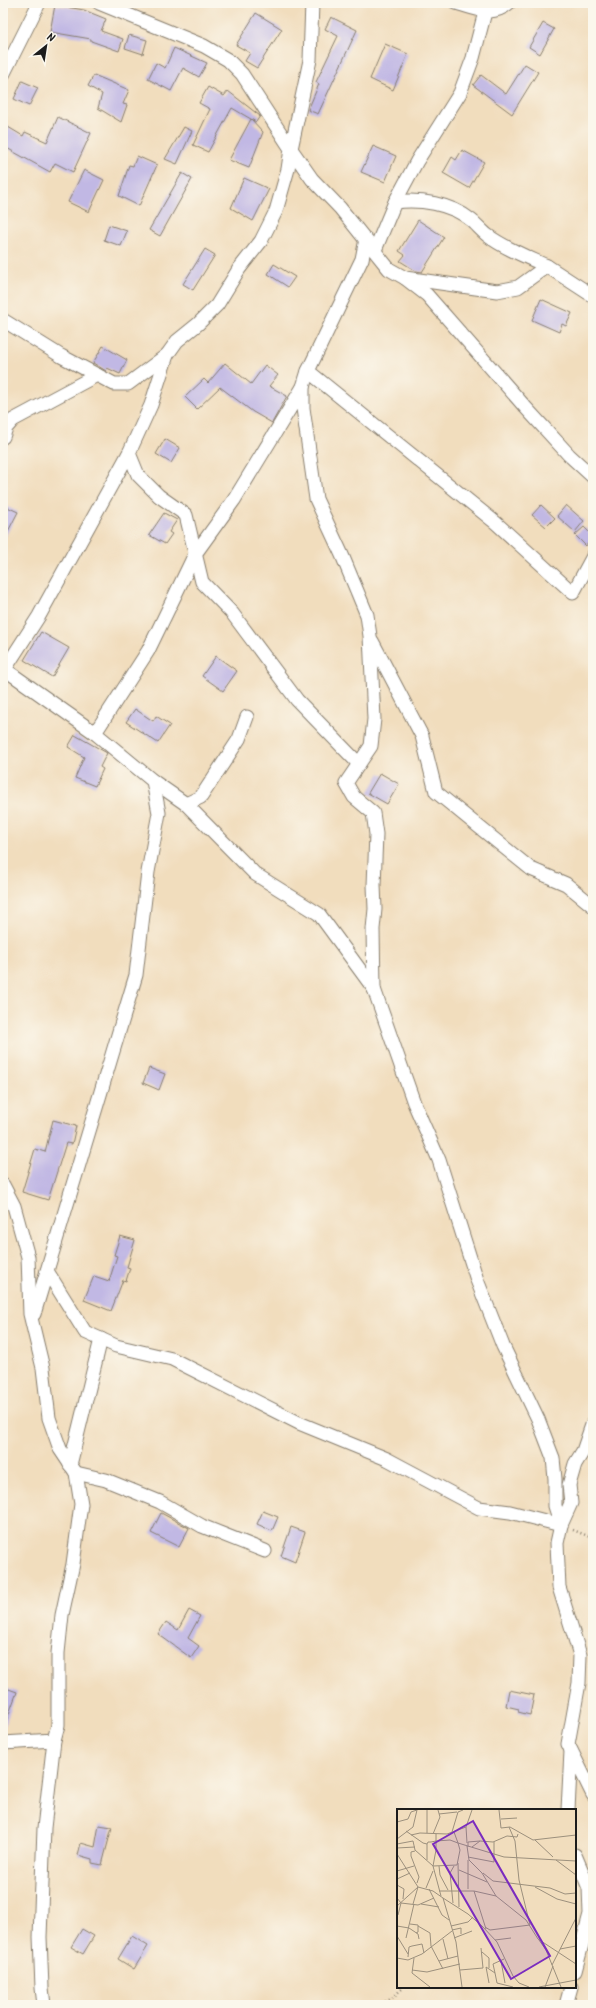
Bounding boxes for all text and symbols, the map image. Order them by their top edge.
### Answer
north arrow [26,26,66,66]
text: N [43,29,58,48]
inset map [397,1809,576,1988]

